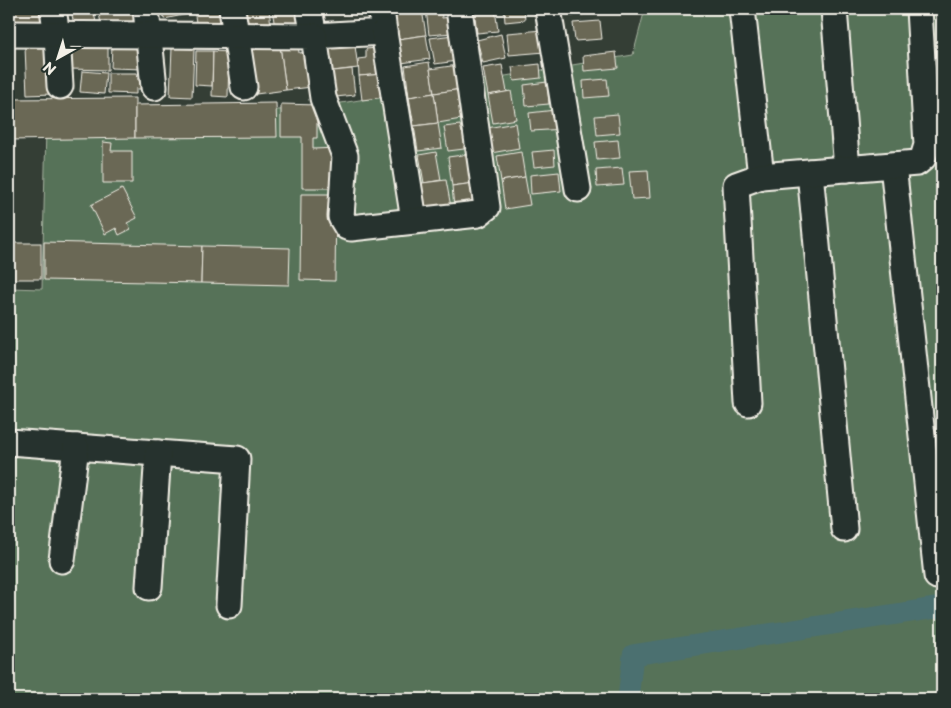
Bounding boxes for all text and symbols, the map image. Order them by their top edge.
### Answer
north arrow [32,32,82,82]
text: N [39,57,60,80]

